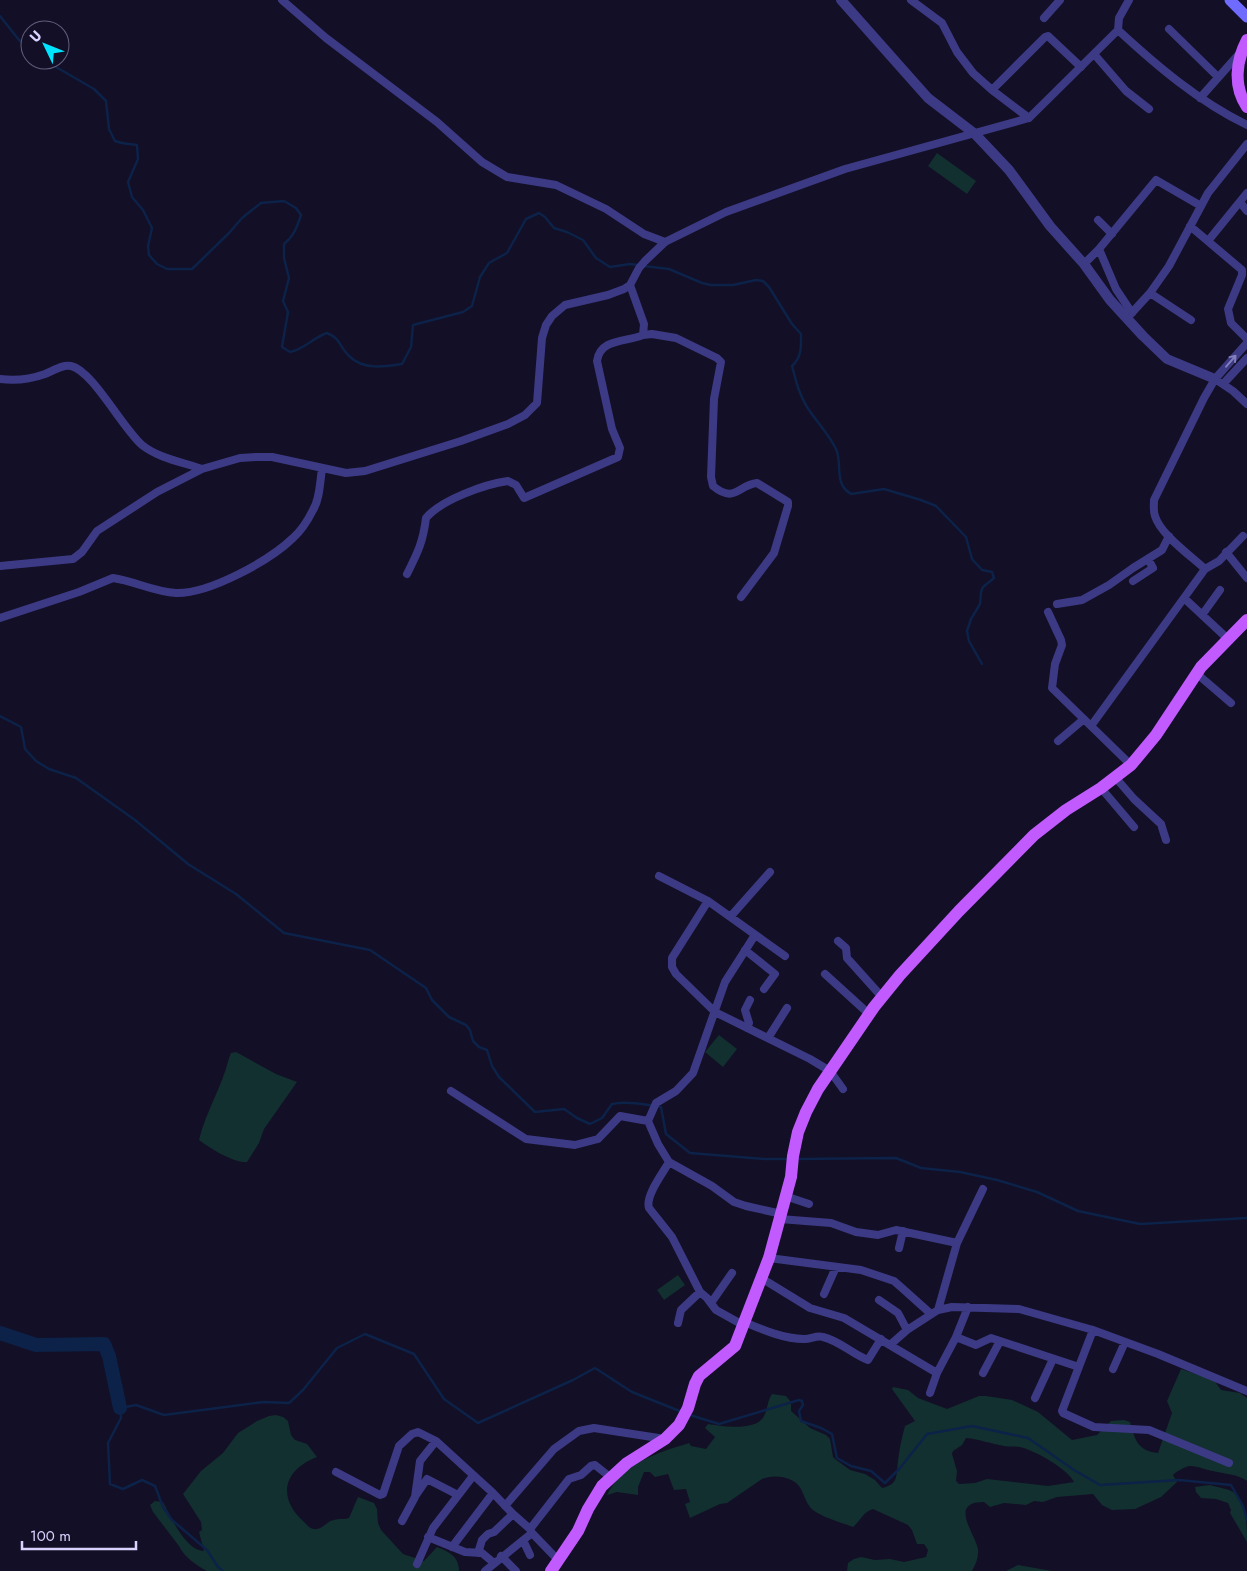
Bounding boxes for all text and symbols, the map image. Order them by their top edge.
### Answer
north arrow [20,20,70,70]
text: U [25,26,46,47]
one-way arrow [1225,355,1236,368]
scale bar [22,1518,136,1550]
text: 100 m [30,1525,71,1547]

